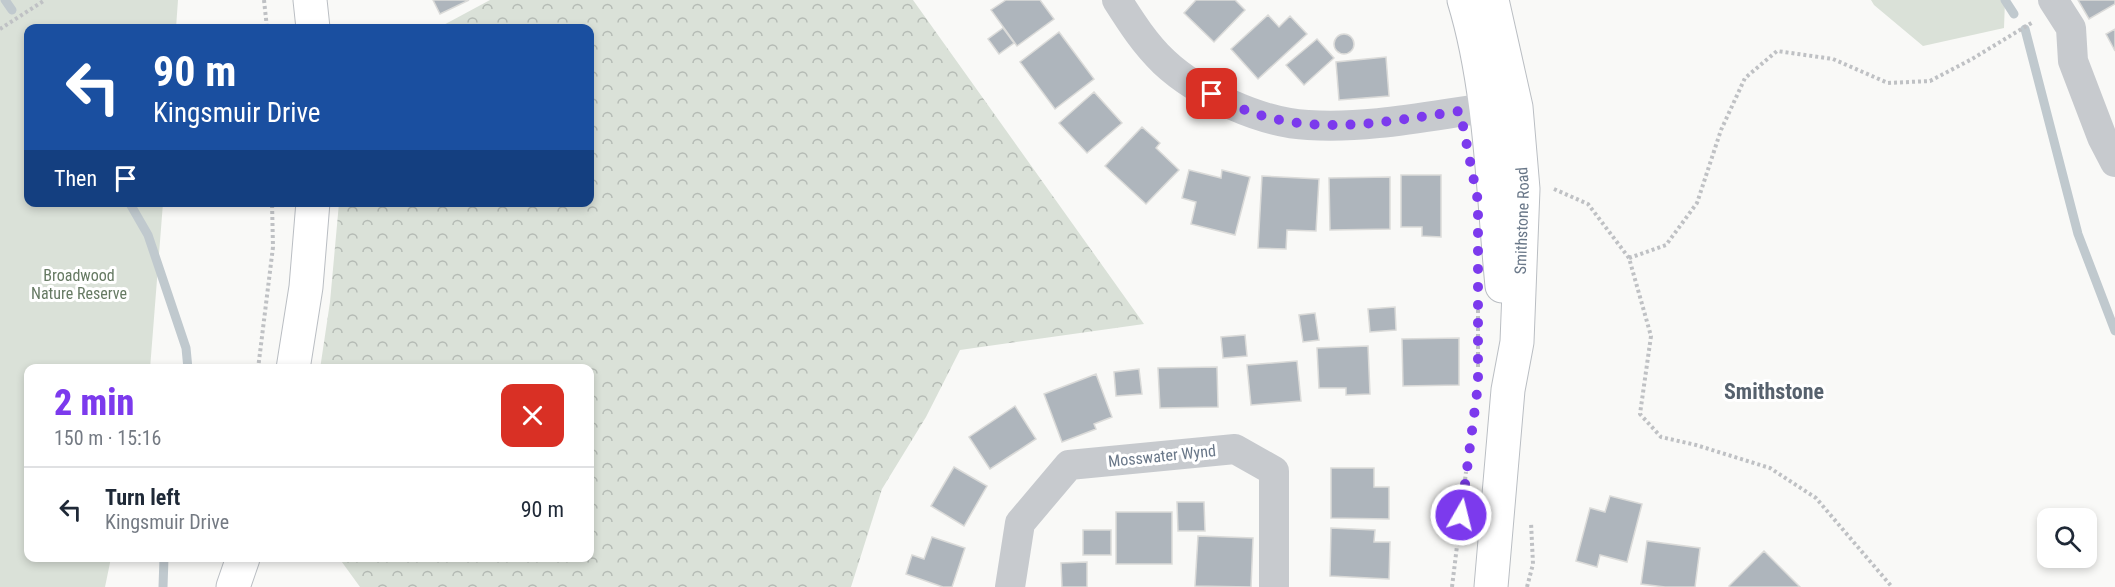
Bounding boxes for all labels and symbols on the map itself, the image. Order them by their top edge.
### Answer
pin [1186,68,1237,119]
street label: Smithstone Road [1510,166,1533,275]
park label: Broadwood Nature Reserve [31,266,127,303]
district label: Smithstone [1724,379,1824,404]
street label: Mosswater Wynd [1107,441,1217,471]
position arrow [1429,483,1493,547]

